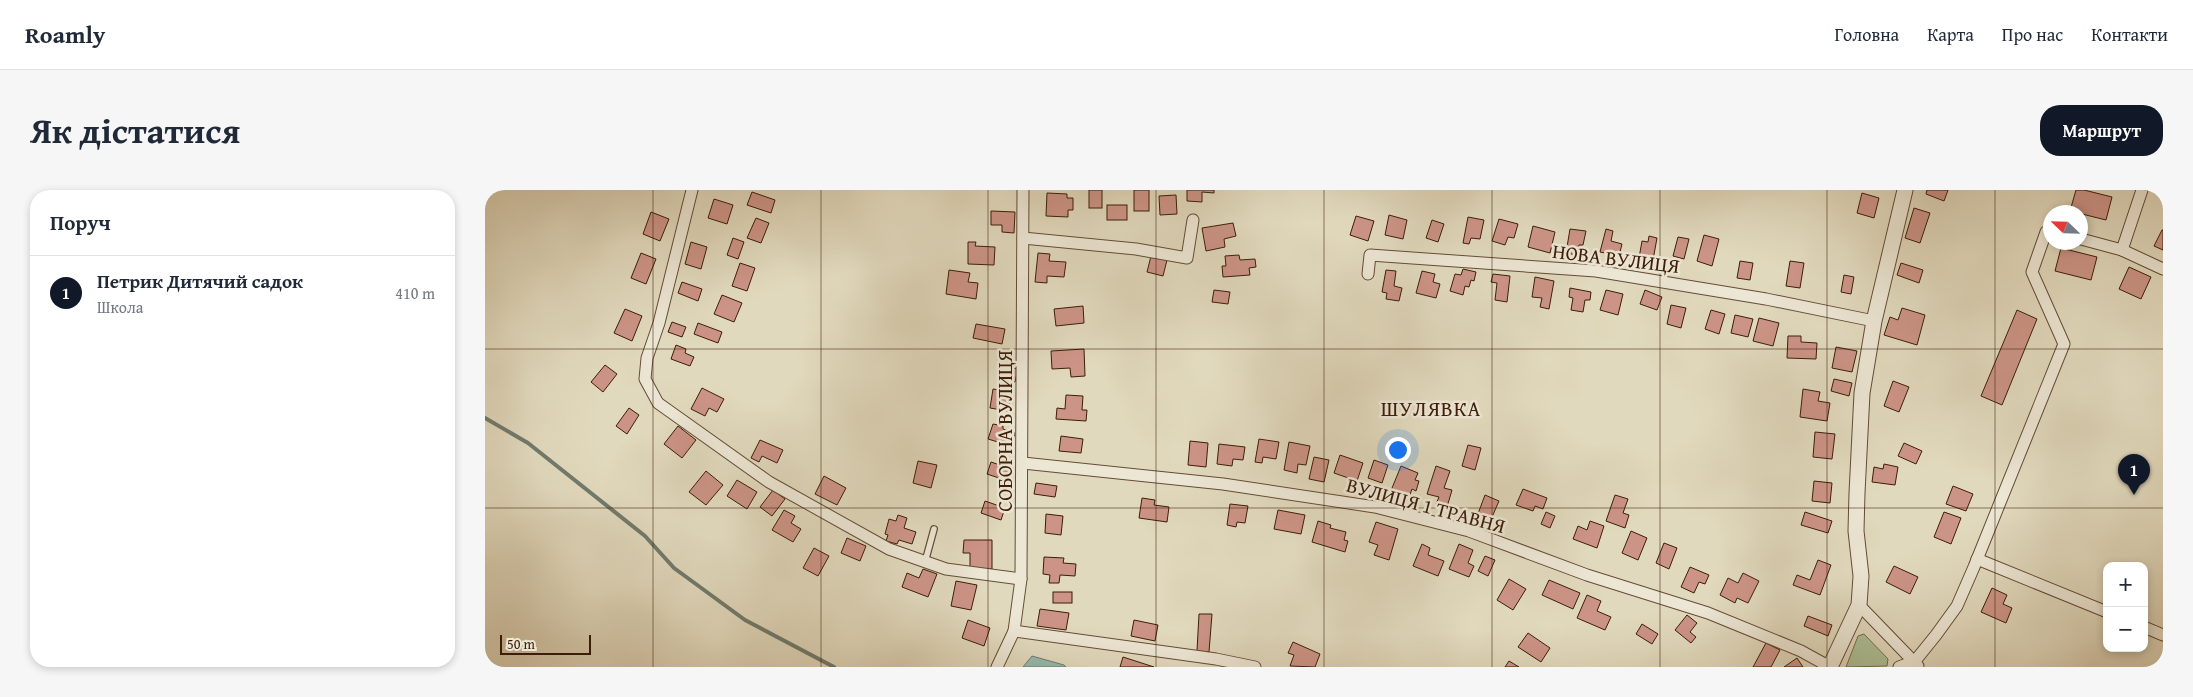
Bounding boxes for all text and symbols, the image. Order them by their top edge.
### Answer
text: Roamly [25,17,105,52]
text: Головна [1834,21,1899,48]
text: Карта [1927,21,1974,48]
text: Про нас [2002,21,2063,48]
text: Контакти [2091,21,2168,48]
text: Як дістатися [30,105,240,156]
button: Маршрут [2040,105,2163,156]
north arrow [2043,205,2088,250]
text: Поруч [50,207,111,238]
street label: НОВА ВУЛИЦЯ [1551,236,1681,280]
text: Петрик Дитячий садок [97,267,303,295]
text: 1 [62,281,70,305]
text: 410 m [395,281,435,305]
text: Школа [97,295,143,319]
street label: СОБОРНА ВУЛИЦЯ [990,350,1019,512]
district label: ШУЛЯВКА [1381,393,1481,424]
your location [1385,437,1411,463]
pin: 1 [2118,454,2150,495]
street label: ВУЛИЦЯ 1 ТРАВНЯ [1343,470,1509,540]
map controls [2103,562,2148,652]
button: + [2103,562,2148,607]
button: − [2103,607,2148,652]
scale bar [500,632,591,655]
text: 50 m [507,634,535,654]

